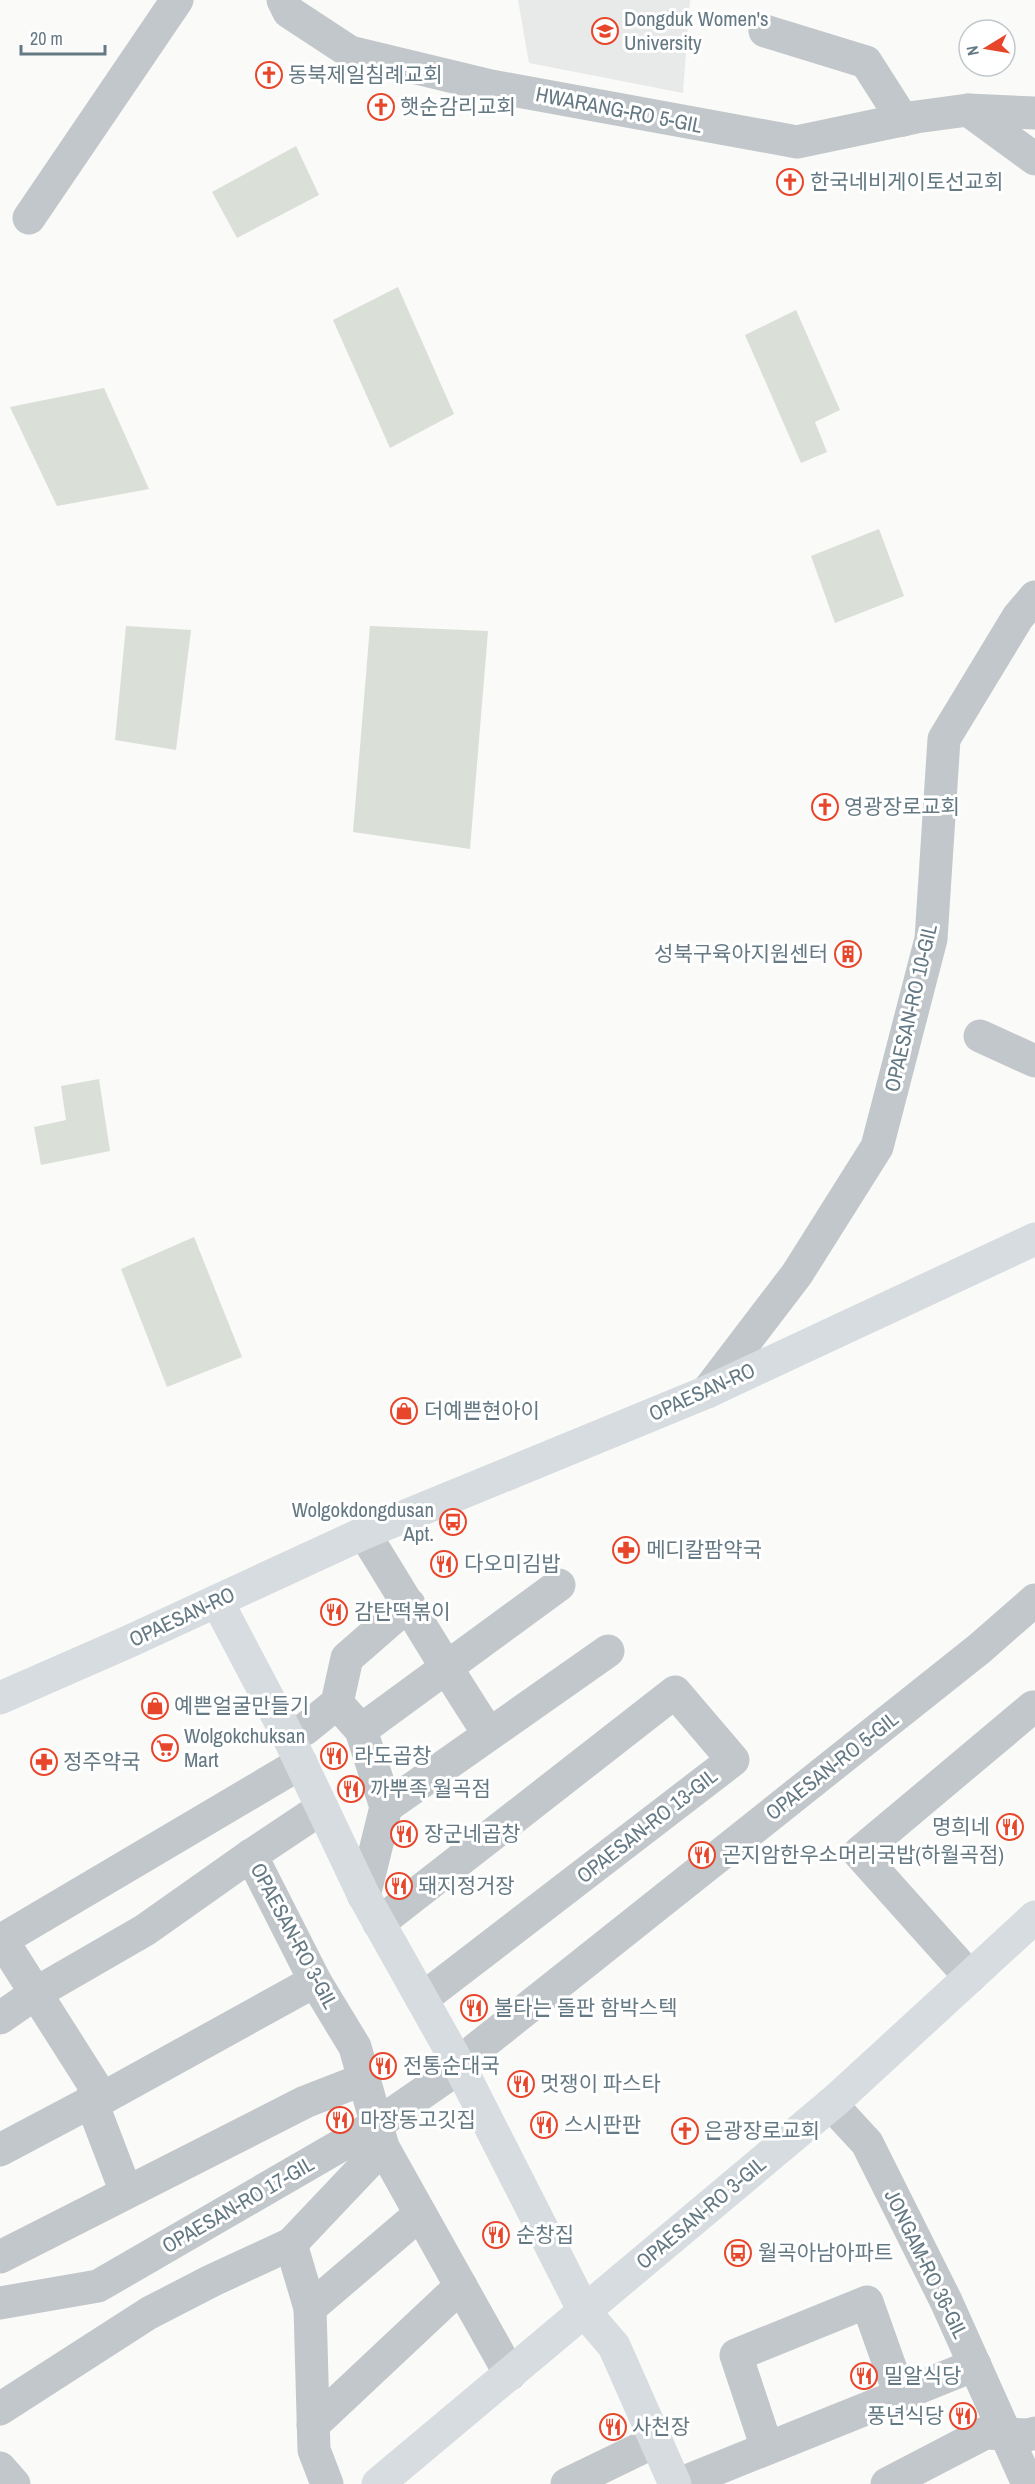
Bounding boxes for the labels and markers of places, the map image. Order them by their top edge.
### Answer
place label: Dongduk Women's University [624,4,769,57]
school or university icon: Dongduk Women's University [590,16,620,46]
church icon: 동북제일침례교회 [254,60,284,90]
place label: 동북제일침례교회 [288,60,443,89]
church icon: 햇순감리교회 [366,92,396,122]
place label: 햇순감리교회 [400,92,516,121]
church icon: 한국네비게이토선교회 [775,167,805,197]
place label: 한국네비게이토선교회 [810,167,1003,196]
church icon: 영광장로교회 [810,792,840,822]
place label: 영광장로교회 [844,792,960,821]
place label: 성북구육아지원센터 [654,939,828,968]
building icon: 성북구육아지원센터 [833,939,863,969]
shop icon: 더예쁜현아이 [389,1396,419,1426]
place label: 더예쁜현아이 [424,1396,540,1425]
place label: Wolgokdongdusan Apt. [292,1495,434,1548]
bus stop icon: Wolgokdongdusan Apt. [438,1507,468,1537]
pharmacy icon: 메디칼팜약국 [611,1535,641,1565]
place label: 메디칼팜약국 [646,1535,762,1564]
restaurant icon: 다오미김밥 [429,1549,459,1579]
place label: 다오미김밥 [464,1549,561,1578]
restaurant icon: 감탄떡볶이 [319,1597,349,1627]
place label: 감탄떡볶이 [354,1597,451,1626]
shop icon: 예쁜얼굴만들기 [140,1691,170,1721]
place label: 예쁜얼굴만들기 [174,1691,309,1720]
place label: Wolgokchuksan Mart [184,1721,305,1774]
supermarket icon: Wolgokchuksan Mart [150,1733,180,1763]
restaurant icon: 라도곱창 [319,1741,349,1771]
place label: 라도곱창 [354,1741,431,1770]
pharmacy icon: 정주약국 [29,1747,59,1777]
place label: 정주약국 [63,1747,140,1776]
restaurant icon: 까뿌족 월곡점 [336,1774,366,1804]
place label: 까뿌족 월곡점 [370,1774,491,1803]
place label: 명희네 [932,1812,990,1841]
restaurant icon: 명희네 [995,1812,1025,1842]
restaurant icon: 장군네곱창 [389,1819,419,1849]
place label: 장군네곱창 [424,1819,521,1848]
restaurant icon: 곤지암한우소머리국밥(하월곡점) [687,1840,717,1870]
place label: 곤지암한우소머리국밥(하월곡점) [722,1840,1004,1869]
restaurant icon: 돼지정거장 [384,1871,414,1901]
place label: 돼지정거장 [418,1871,515,1900]
restaurant icon: 불타는 돌판 함박스텍 [459,1993,489,2023]
place label: 불타는 돌판 함박스텍 [494,1993,677,2022]
restaurant icon: 전통순대국 [368,2051,398,2081]
place label: 전통순대국 [403,2051,500,2080]
restaurant icon: 멋쟁이 파스타 [506,2069,536,2099]
place label: 멋쟁이 파스타 [540,2069,661,2098]
restaurant icon: 마장동고깃집 [325,2105,355,2135]
place label: 마장동고깃집 [360,2105,476,2134]
restaurant icon: 스시판판 [529,2110,559,2140]
place label: 스시판판 [564,2110,641,2139]
church icon: 은광장로교회 [670,2116,700,2146]
place label: 은광장로교회 [704,2116,820,2145]
restaurant icon: 순창집 [481,2220,511,2250]
place label: 순창집 [516,2220,574,2249]
bus stop icon: 월곡아남아파트 [723,2238,753,2268]
place label: 월곡아남아파트 [758,2238,893,2267]
restaurant icon: 밀알식당 [849,2361,879,2391]
place label: 밀알식당 [884,2361,961,2390]
place label: 풍년식당 [867,2401,944,2430]
restaurant icon: 풍년식당 [948,2401,978,2431]
restaurant icon: 사천장 [598,2412,628,2442]
place label: 사천장 [632,2412,690,2441]

